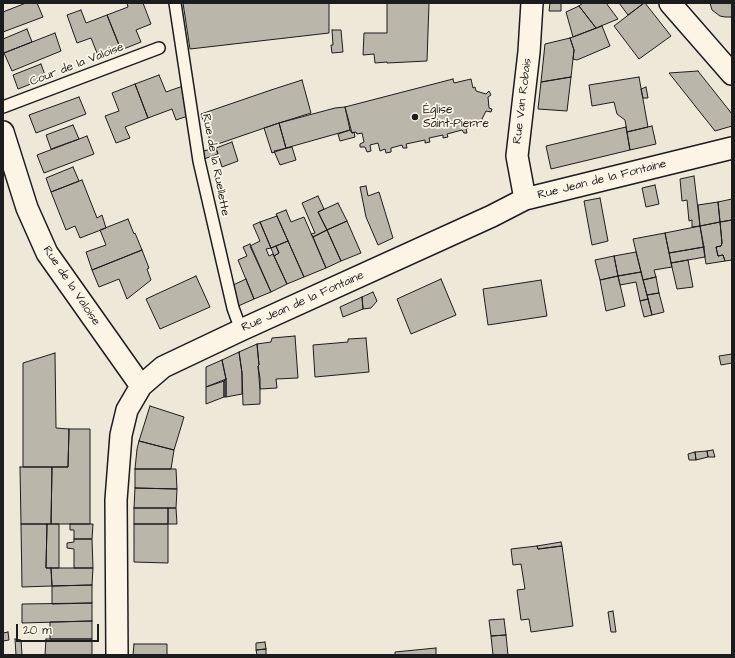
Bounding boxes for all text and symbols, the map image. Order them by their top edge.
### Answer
street label: Cour de la Valoise [28,40,126,90]
street label: Rue Van Robais [511,57,535,145]
place label: Église Saint-Pierre [423,103,489,131]
marker: Église Saint-Pierre [410,112,420,122]
street label: Rue de la Ruellette [198,113,232,217]
street label: Rue Jean de la Fontaine [536,157,668,203]
street label: Rue de la Valoise [39,244,103,328]
street label: Rue Jean de la Fontaine [240,269,366,335]
scale bar [18,616,101,642]
text: 20 m [23,622,52,639]

